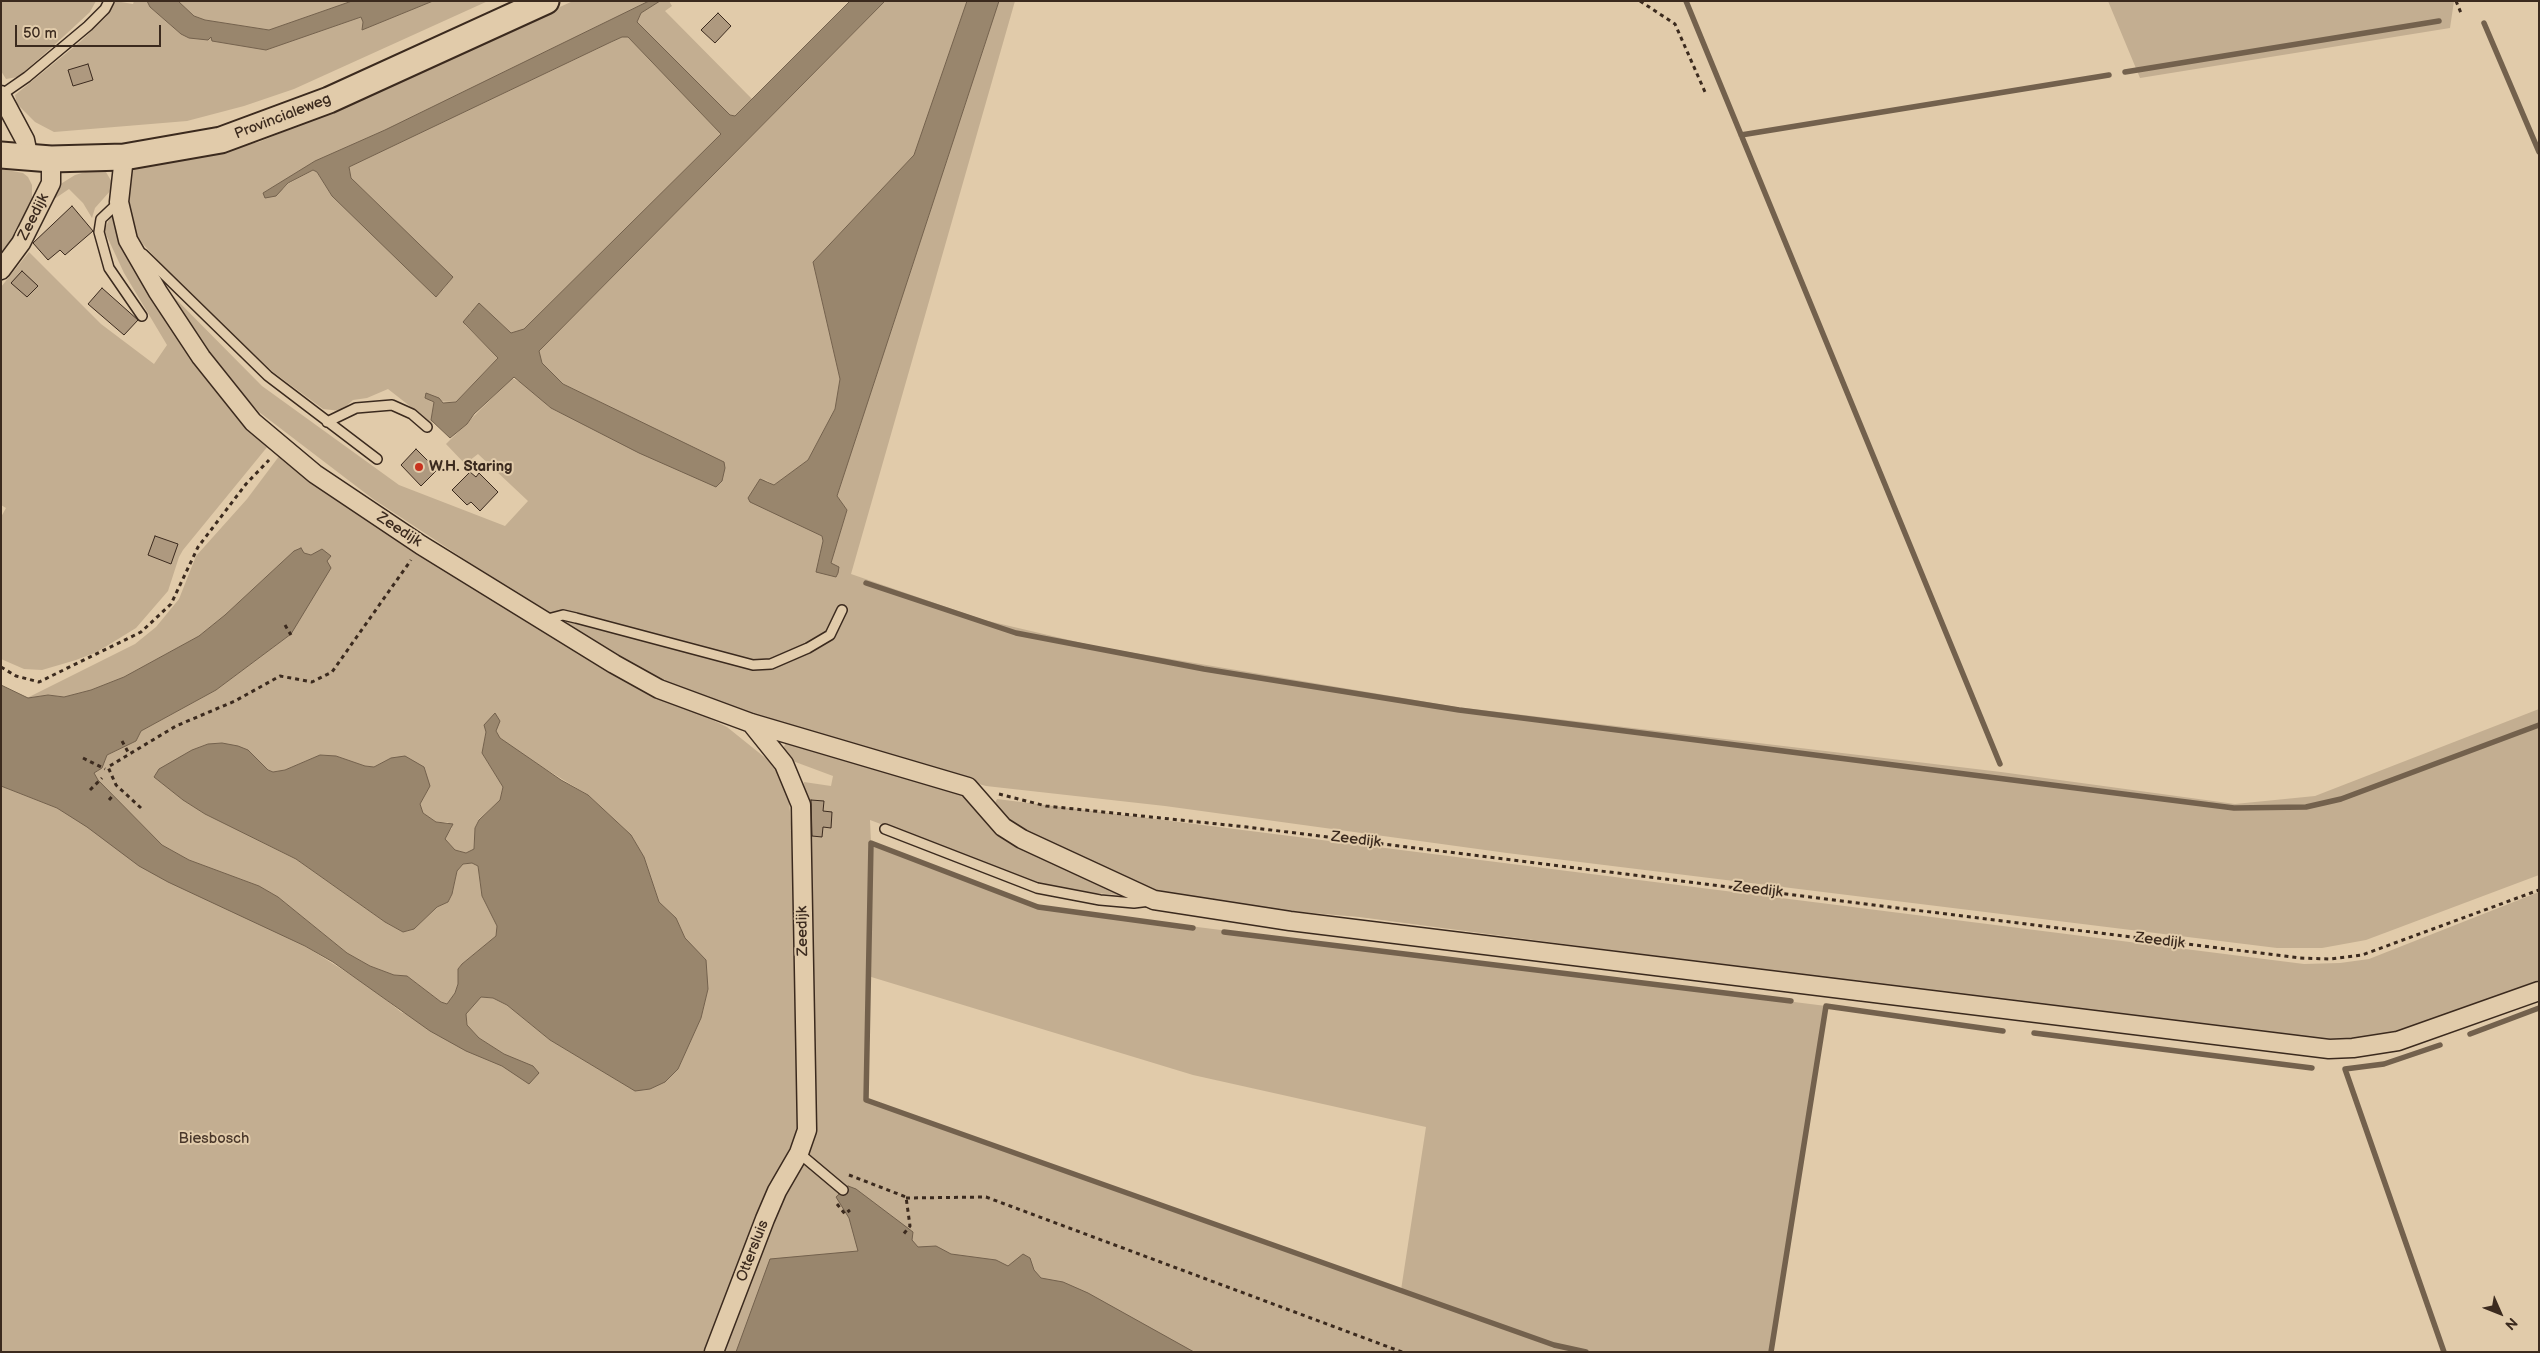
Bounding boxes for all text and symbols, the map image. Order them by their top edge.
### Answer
scale bar [18,15,164,47]
text: 50 m [23,24,57,43]
street label: Provincialeweg [232,90,334,144]
street label: Zeedijk [15,191,53,243]
place label: W.H. Staring [429,458,513,476]
marker: W.H. Staring [413,461,425,473]
street label: Zeedijk [373,509,425,551]
street label: Zeedijk [1330,828,1382,852]
street label: Zeedijk [1732,878,1784,902]
street label: Zeedijk [794,906,812,956]
street label: Zeedijk [2134,929,2186,953]
park label: Biesbosch [179,1130,249,1148]
street label: Ottersluis [733,1218,773,1284]
north arrow [2475,1288,2525,1338]
text: N [2501,1314,2521,1333]

